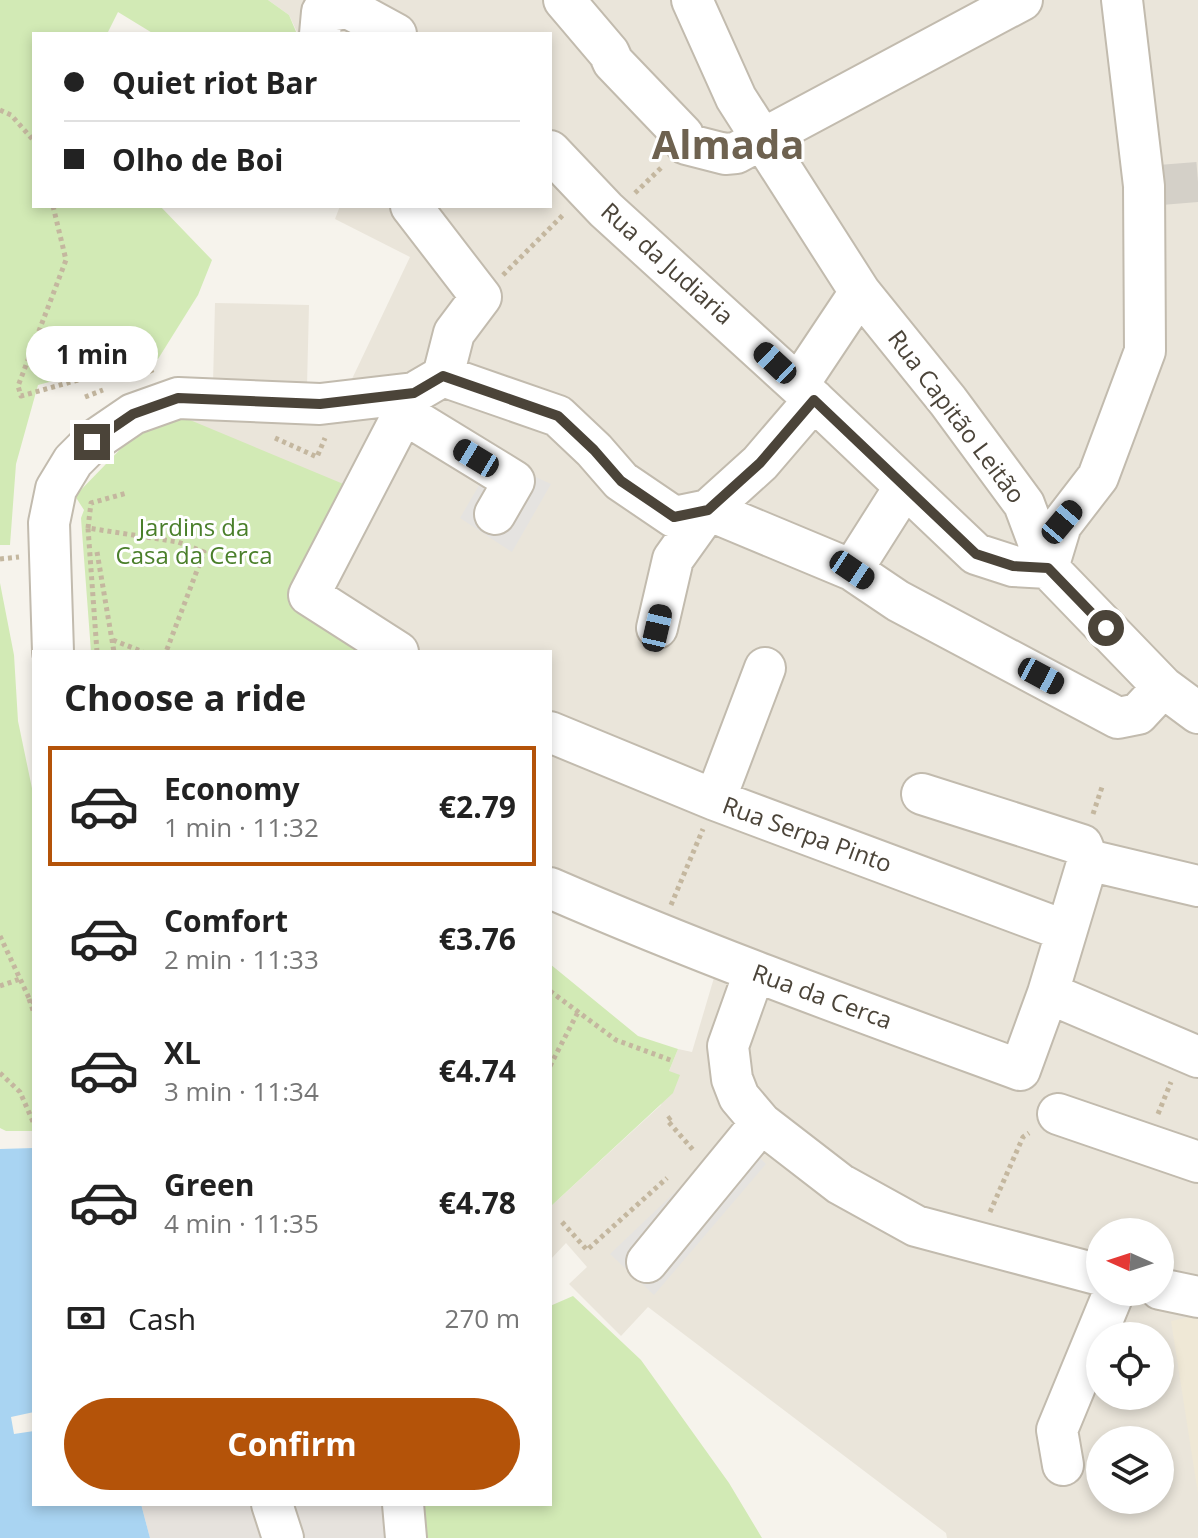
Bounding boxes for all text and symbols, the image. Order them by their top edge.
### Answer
text: Quiet riot Bar [112,62,317,103]
district label: Almada [652,116,804,171]
text: Olho de Boi [112,139,284,180]
street label: Rua da Judiaria [595,194,741,331]
street label: Rua Capitão Leitão [881,323,1033,510]
callout: 1 min [26,326,158,382]
text: 1 min [56,336,128,372]
car [749,338,801,388]
route end [74,424,110,460]
car [449,435,503,481]
car [1037,496,1087,548]
park label: Jardins da Casa da Cerca [116,510,272,571]
car [825,547,879,593]
car [640,602,674,654]
route start [1088,610,1124,646]
car [1014,654,1068,698]
text: Choose a ride [64,673,306,722]
text: Economy [164,768,300,809]
icon: car [68,770,140,842]
text: €2.79 [439,786,516,827]
street label: Rua Serpa Pinto [718,788,897,880]
text: 1 min · 11:32 [164,809,319,845]
text: Comfort [164,900,288,941]
icon: car [68,902,140,974]
text: €3.76 [439,918,516,959]
text: 2 min · 11:33 [164,941,319,977]
street label: Rua da Cerca [748,955,897,1036]
text: XL [164,1032,201,1073]
icon: car [68,1034,140,1106]
text: €4.74 [439,1050,516,1091]
text: 3 min · 11:34 [164,1073,319,1109]
text: Green [164,1164,255,1205]
icon: car [68,1166,140,1238]
text: €4.78 [439,1182,516,1223]
text: 4 min · 11:35 [164,1205,319,1241]
north arrow [1086,1218,1174,1306]
map controls [1086,1218,1174,1514]
icon: cash [64,1296,108,1340]
text: Cash [128,1298,196,1339]
text: 270 m [445,1300,520,1336]
button: locate [1086,1322,1174,1410]
button: Confirm [64,1398,520,1490]
button: layers [1086,1426,1174,1514]

